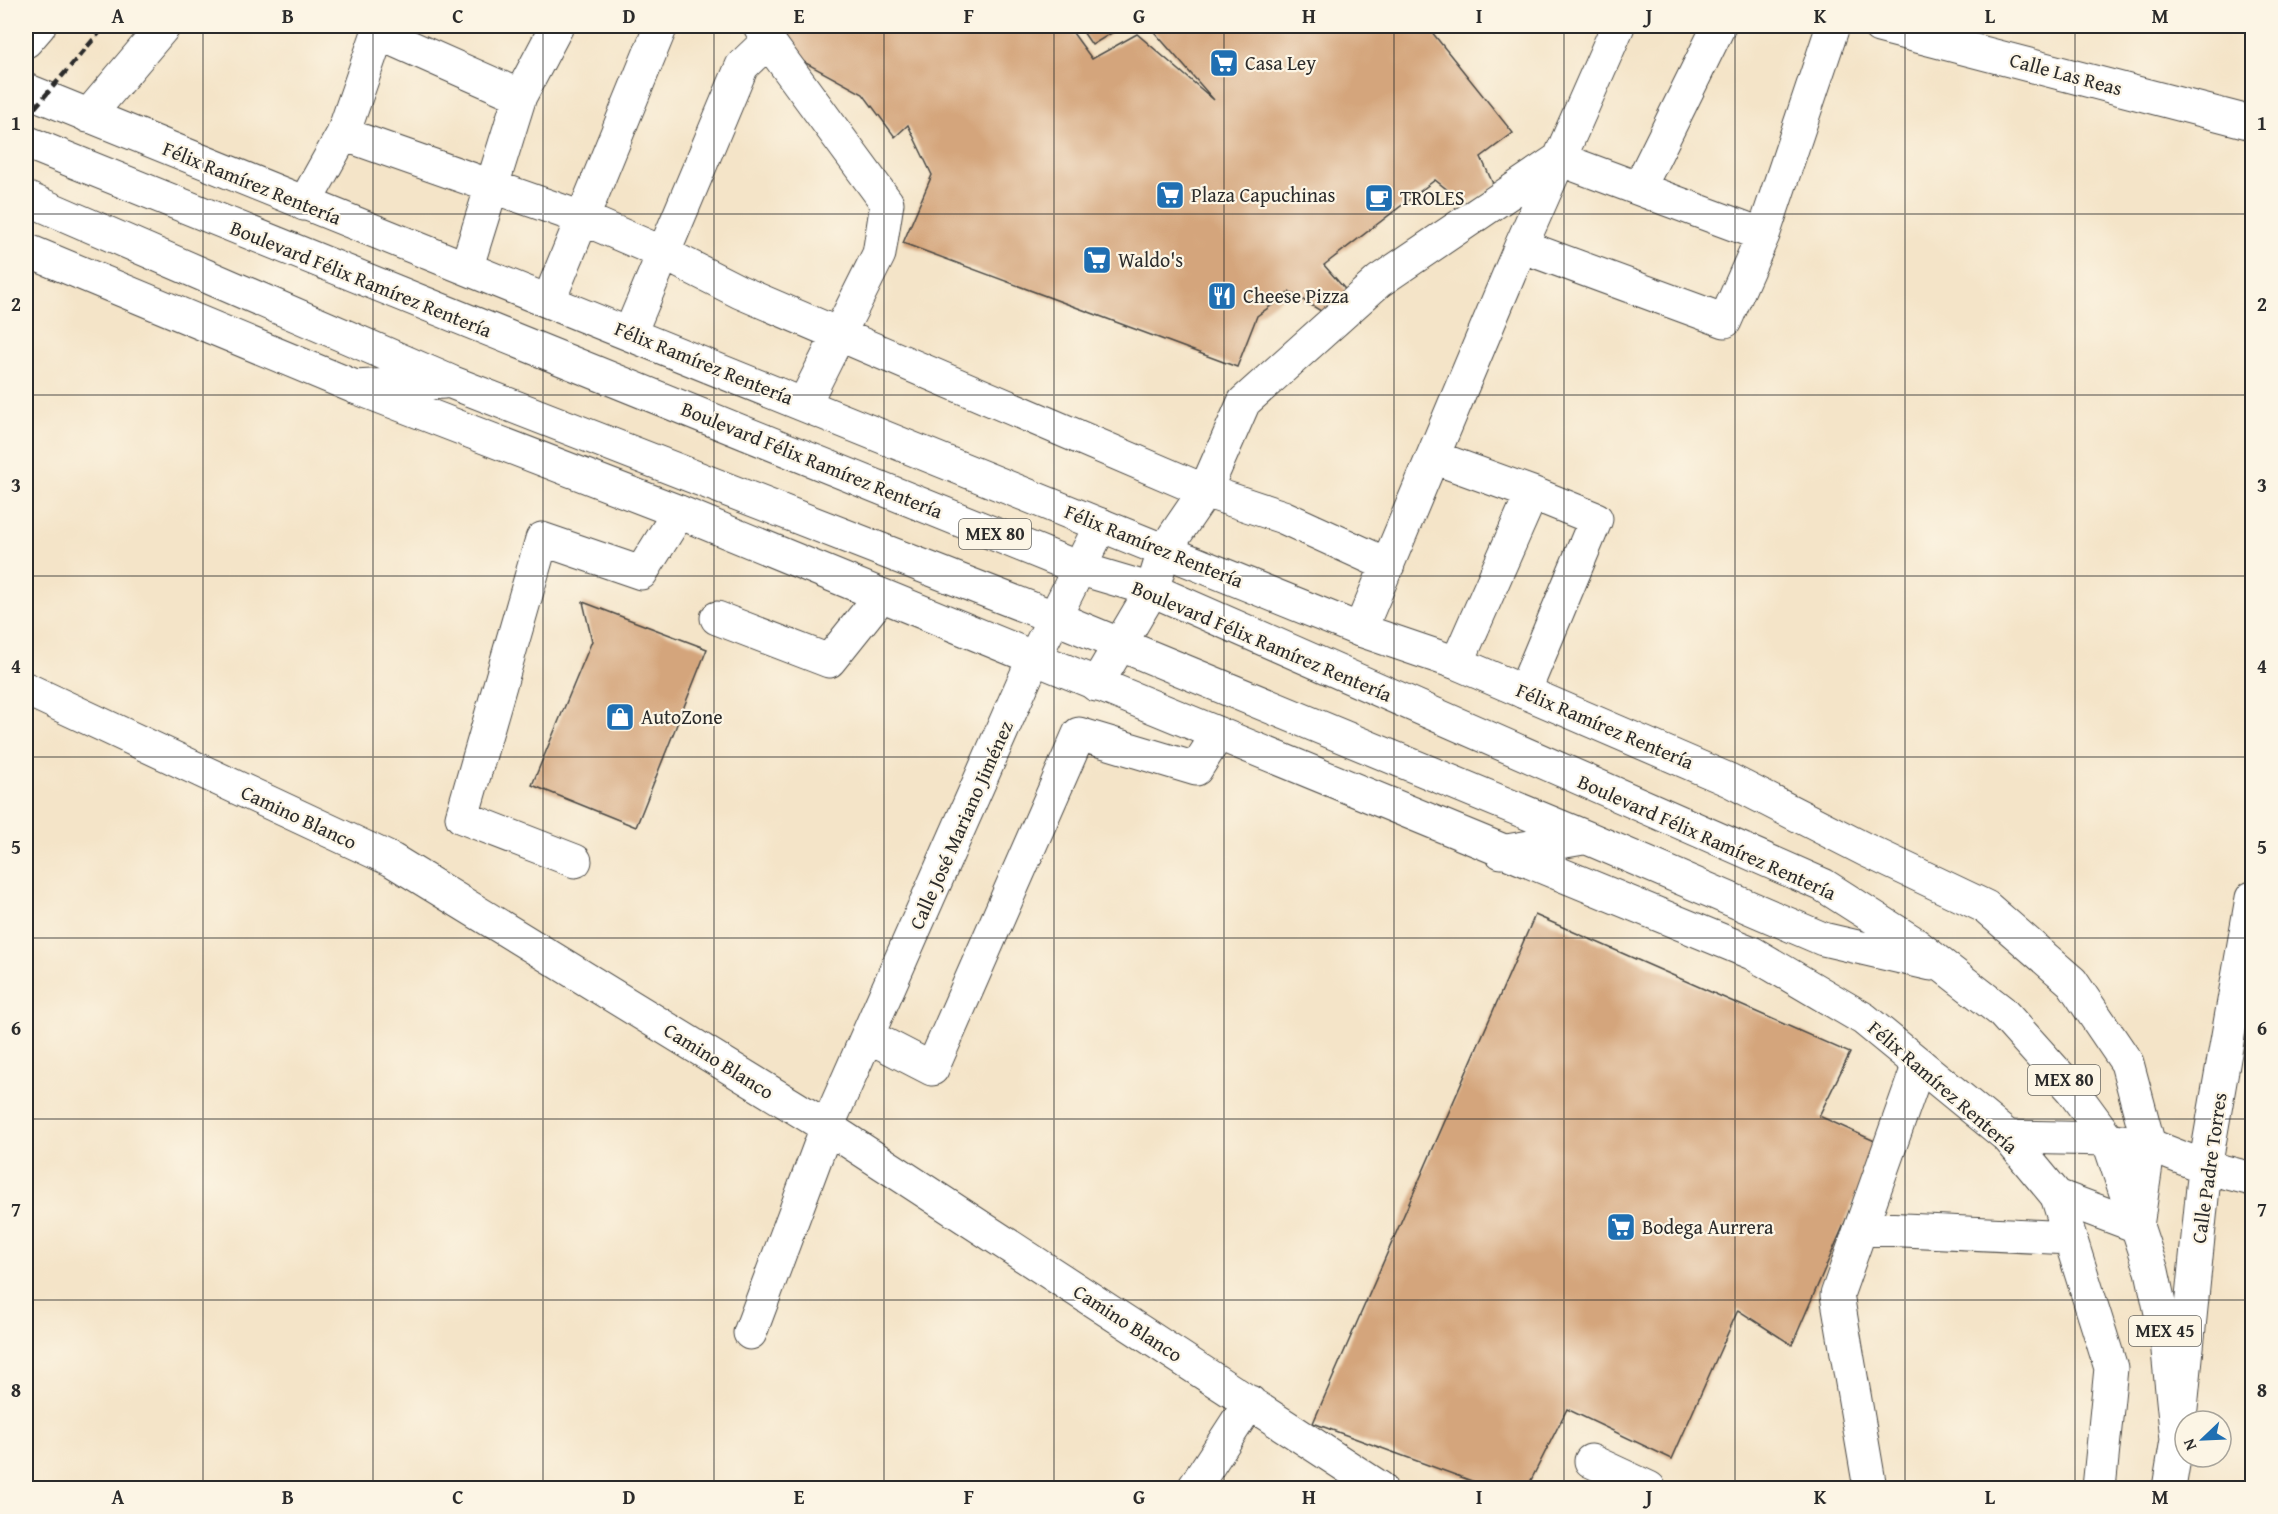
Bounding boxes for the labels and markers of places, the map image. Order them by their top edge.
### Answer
supermarket icon: Casa Ley [1208,47,1240,79]
place label: Casa Ley [1245,48,1316,77]
supermarket icon: Plaza Capuchinas [1154,179,1186,211]
place label: Plaza Capuchinas [1191,180,1335,209]
cafe icon: TROLES [1363,182,1395,214]
place label: TROLES [1400,183,1465,212]
supermarket icon: Waldo's [1081,244,1113,276]
place label: Waldo's [1118,245,1183,274]
restaurant icon: Cheese Pizza [1206,280,1238,312]
place label: Cheese Pizza [1243,281,1349,310]
shop icon: AutoZone [604,701,636,733]
place label: AutoZone [641,702,723,731]
supermarket icon: Bodega Aurrera [1605,1211,1637,1243]
place label: Bodega Aurrera [1642,1212,1774,1241]

